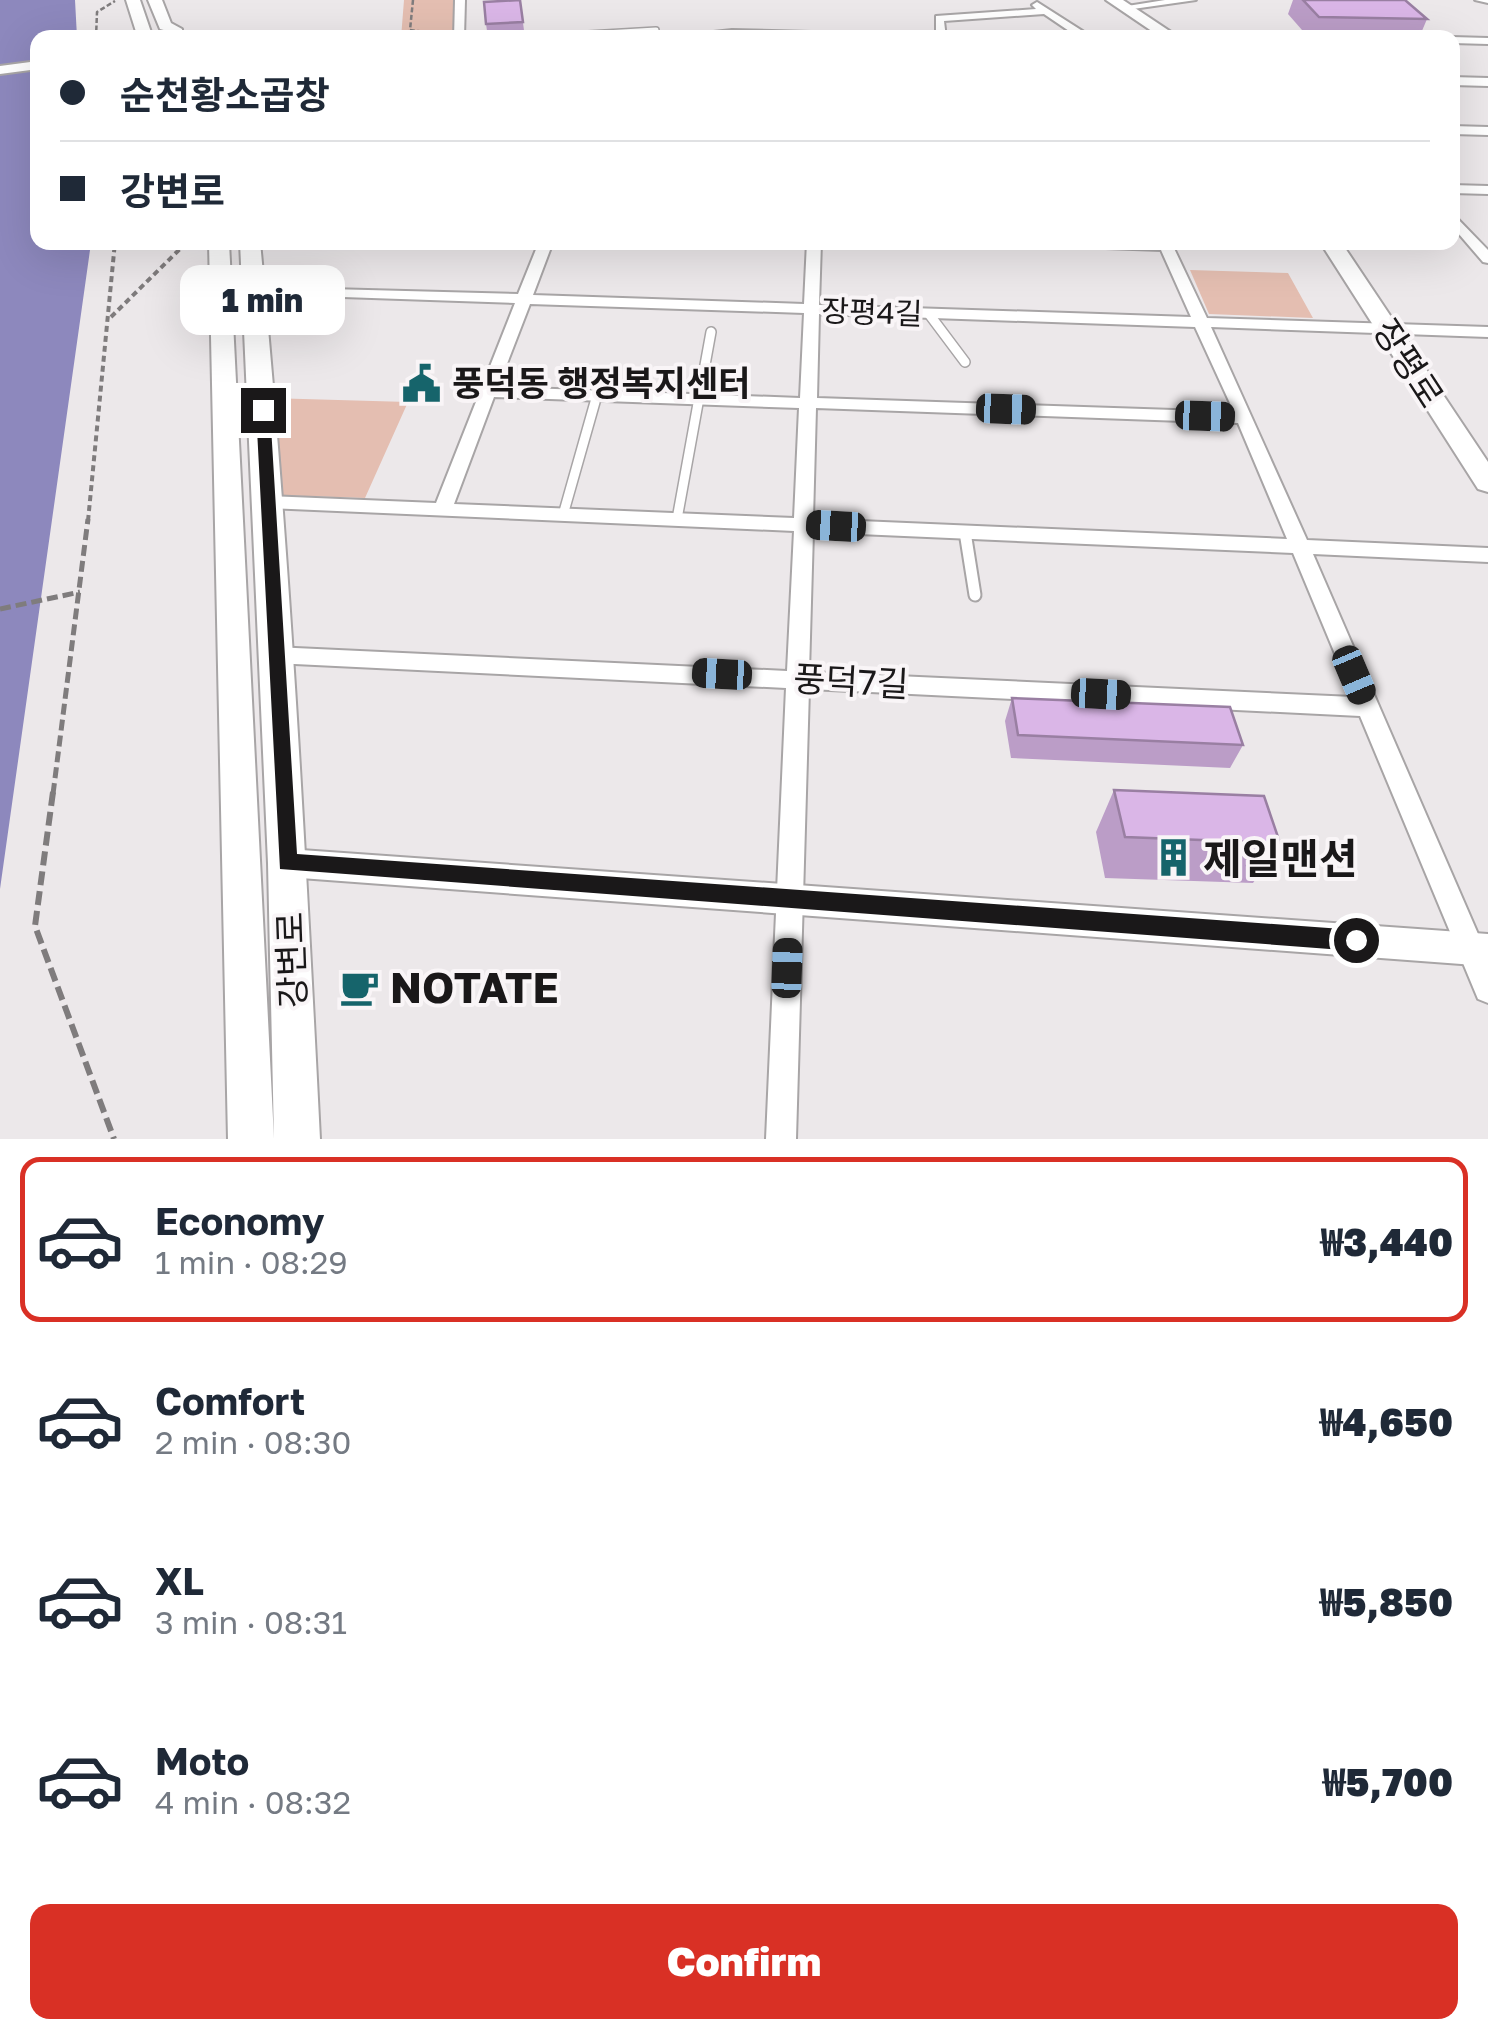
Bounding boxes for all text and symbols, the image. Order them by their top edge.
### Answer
text: 순천황소곱창 [120,72,330,117]
text: 강변로 [120,168,225,213]
callout: 1 min [180,265,346,335]
text: 1 min [222,281,303,319]
street label: 장평4길 [821,292,923,332]
street label: 장평로 [1365,311,1453,415]
public building icon: 풍덕동 행정복지센터 [401,362,443,404]
place label: 풍덕동 행정복지센터 [452,362,751,404]
route end [241,388,286,433]
car [975,393,1037,425]
car [1174,400,1236,432]
car [805,509,867,543]
car [1328,642,1380,708]
car [691,657,753,691]
street label: 풍덕7길 [792,657,910,705]
car [1070,677,1132,711]
place label: 제일맨션 [1203,833,1358,883]
building icon: 제일맨션 [1152,837,1194,879]
street label: 강변로 [268,911,314,1009]
route start [1334,918,1379,963]
car [771,937,803,999]
place label: NOTATE [390,962,559,1012]
cafe icon: NOTATE [339,966,381,1008]
icon: car [35,1195,125,1285]
text: Economy [155,1198,324,1243]
text: ₩3,440 [1320,1219,1453,1264]
text: 1 min · 08:29 [155,1243,348,1281]
icon: car [35,1375,125,1465]
text: Comfort [155,1378,305,1423]
text: ₩4,650 [1320,1399,1453,1444]
text: 2 min · 08:30 [155,1423,351,1461]
icon: car [35,1555,125,1645]
text: XL [155,1558,204,1603]
text: ₩5,850 [1320,1579,1453,1624]
text: 3 min · 08:31 [155,1603,347,1641]
icon: car [35,1735,125,1825]
text: Moto [155,1738,249,1783]
text: ₩5,700 [1323,1759,1453,1804]
text: 4 min · 08:32 [155,1783,351,1821]
button: Confirm [30,1904,1458,2019]

